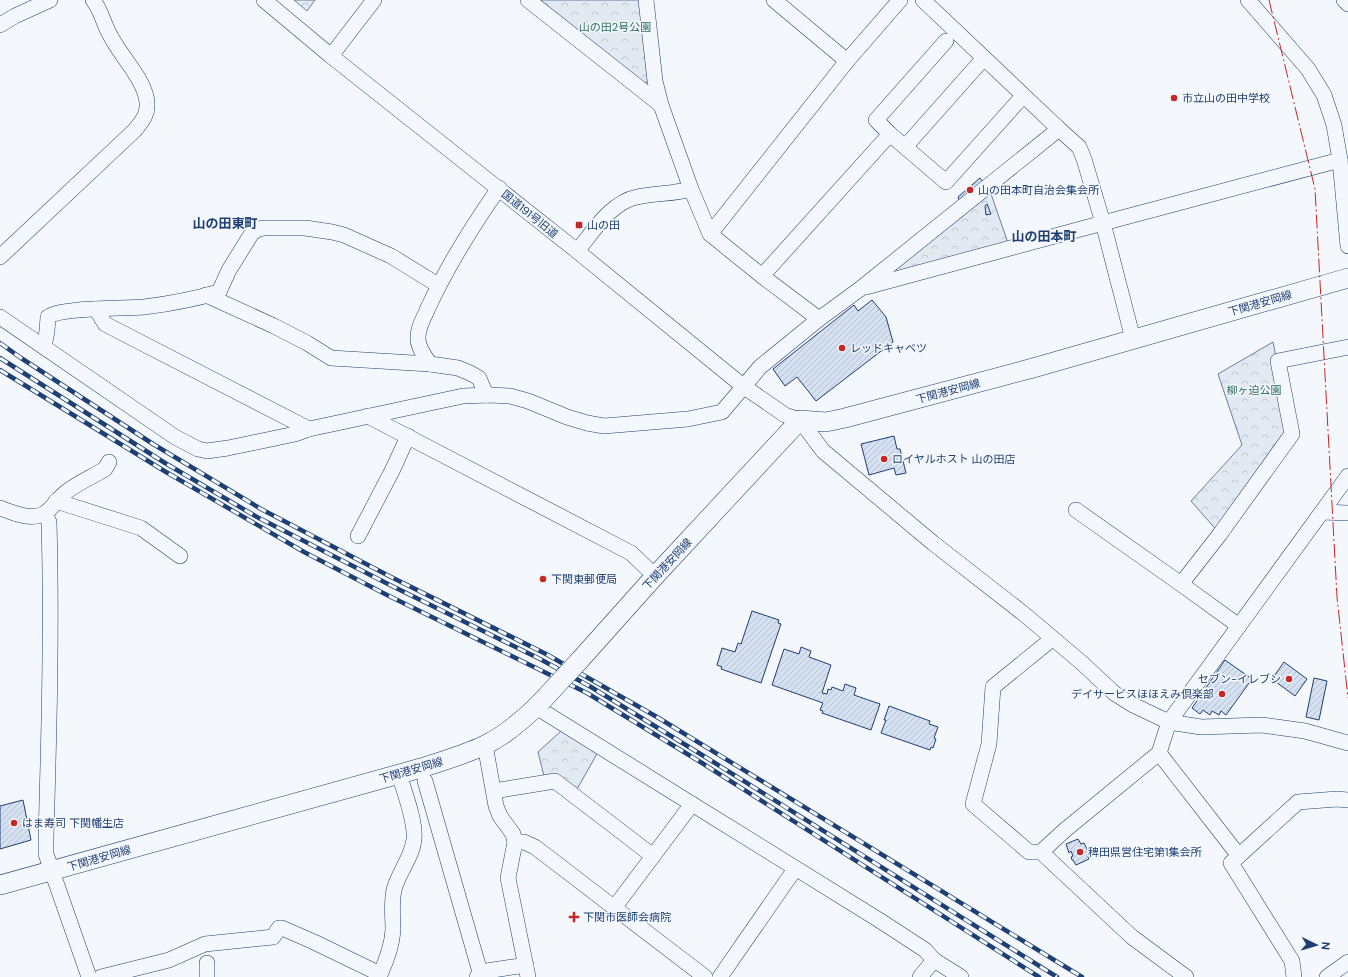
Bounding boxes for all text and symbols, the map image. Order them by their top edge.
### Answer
park label: 山の田2号公園 [579,20,651,34]
place label: 市立山の田中学校 [1182,91,1270,105]
marker: 市立山の田中学校 [1169,93,1179,103]
place label: 山の田本町自治会集会所 [978,183,1100,197]
marker: 山の田本町自治会集会所 [965,185,975,195]
street label: 国道191号旧道 [499,187,561,241]
district label: 山の田東町 [192,215,258,232]
place label: 山の田 [587,218,620,232]
marker: 山の田 [574,220,584,230]
district label: 山の田本町 [1011,228,1077,245]
street label: 下関港安岡線 [1226,287,1294,319]
place label: レッドキャベツ [850,341,927,355]
marker: レッドキャベツ [837,343,847,353]
street label: 下関港安岡線 [914,376,982,406]
park label: 柳ヶ迫公園 [1227,383,1282,397]
place label: ロイヤルホスト 山の田店 [892,452,1016,466]
marker: ロイヤルホスト 山の田店 [879,454,889,464]
street label: 下関港安岡線 [639,535,695,593]
place label: 下関東郵便局 [551,572,617,586]
marker: 下関東郵便局 [538,574,548,584]
place label: セブン-イレブン [1198,672,1281,686]
marker: セブン-イレブン [1284,674,1294,684]
place label: デイサービスほほえみ倶楽部 [1071,687,1214,701]
marker: デイサービスほほえみ倶楽部 [1217,689,1227,699]
street label: 下関港安岡線 [377,754,445,786]
place label: はま寿司 下関幡生店 [22,816,124,830]
marker: はま寿司 下関幡生店 [9,818,19,828]
street label: 下関港安岡線 [65,842,133,874]
place label: 稗田県営住宅第1集会所 [1088,845,1202,859]
marker: 稗田県営住宅第1集会所 [1075,847,1085,857]
place label: 下関市医師会病院 [583,910,671,924]
marker: 下関市医師会病院 [568,911,580,923]
north arrow [1296,925,1336,965]
text: N [1319,941,1333,950]

